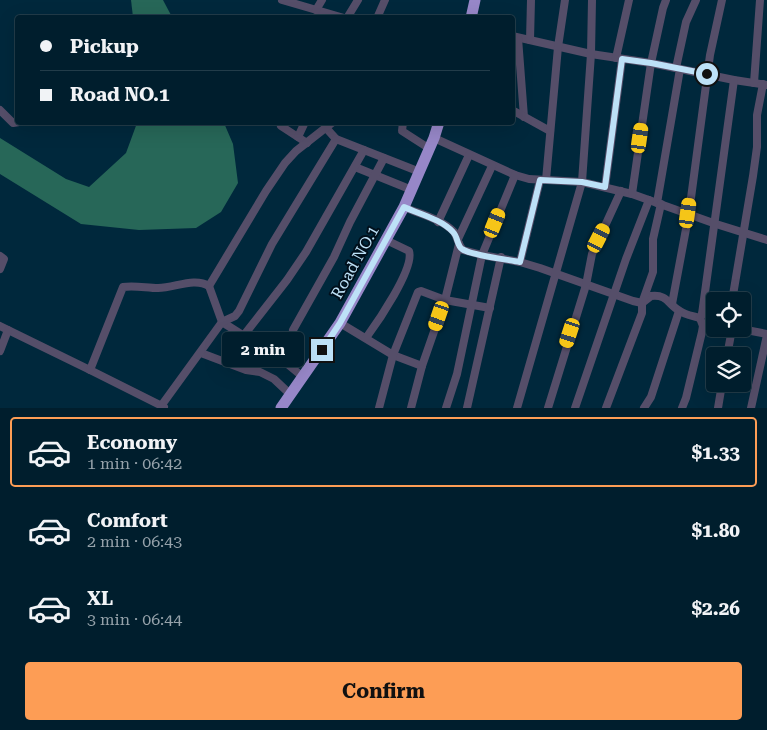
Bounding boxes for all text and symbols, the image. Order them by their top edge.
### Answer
text: Pickup [70,35,139,58]
route start [696,63,718,85]
text: Road NO.1 [70,83,170,106]
car [630,122,649,154]
car [678,197,697,229]
car [482,206,507,240]
car [585,221,612,255]
street label: Road NO.1 [327,222,383,302]
map controls [706,292,751,392]
button: locate [706,292,751,337]
car [427,299,450,333]
car [558,316,581,350]
callout: 2 min [222,332,304,368]
route end [311,339,333,361]
text: 2 min [241,340,285,359]
button: layers [706,347,751,392]
icon: car [27,430,72,475]
text: Economy [87,431,177,454]
text: $1.33 [691,441,740,464]
text: 1 min · 06:42 [87,454,182,473]
icon: car [27,508,72,553]
text: Comfort [87,509,168,532]
text: $1.80 [691,519,740,542]
text: 2 min · 06:43 [87,532,182,551]
icon: car [27,586,72,631]
text: XL [87,587,113,610]
text: $2.26 [691,597,740,620]
text: 3 min · 06:44 [87,610,182,629]
button: Confirm [25,662,742,720]

